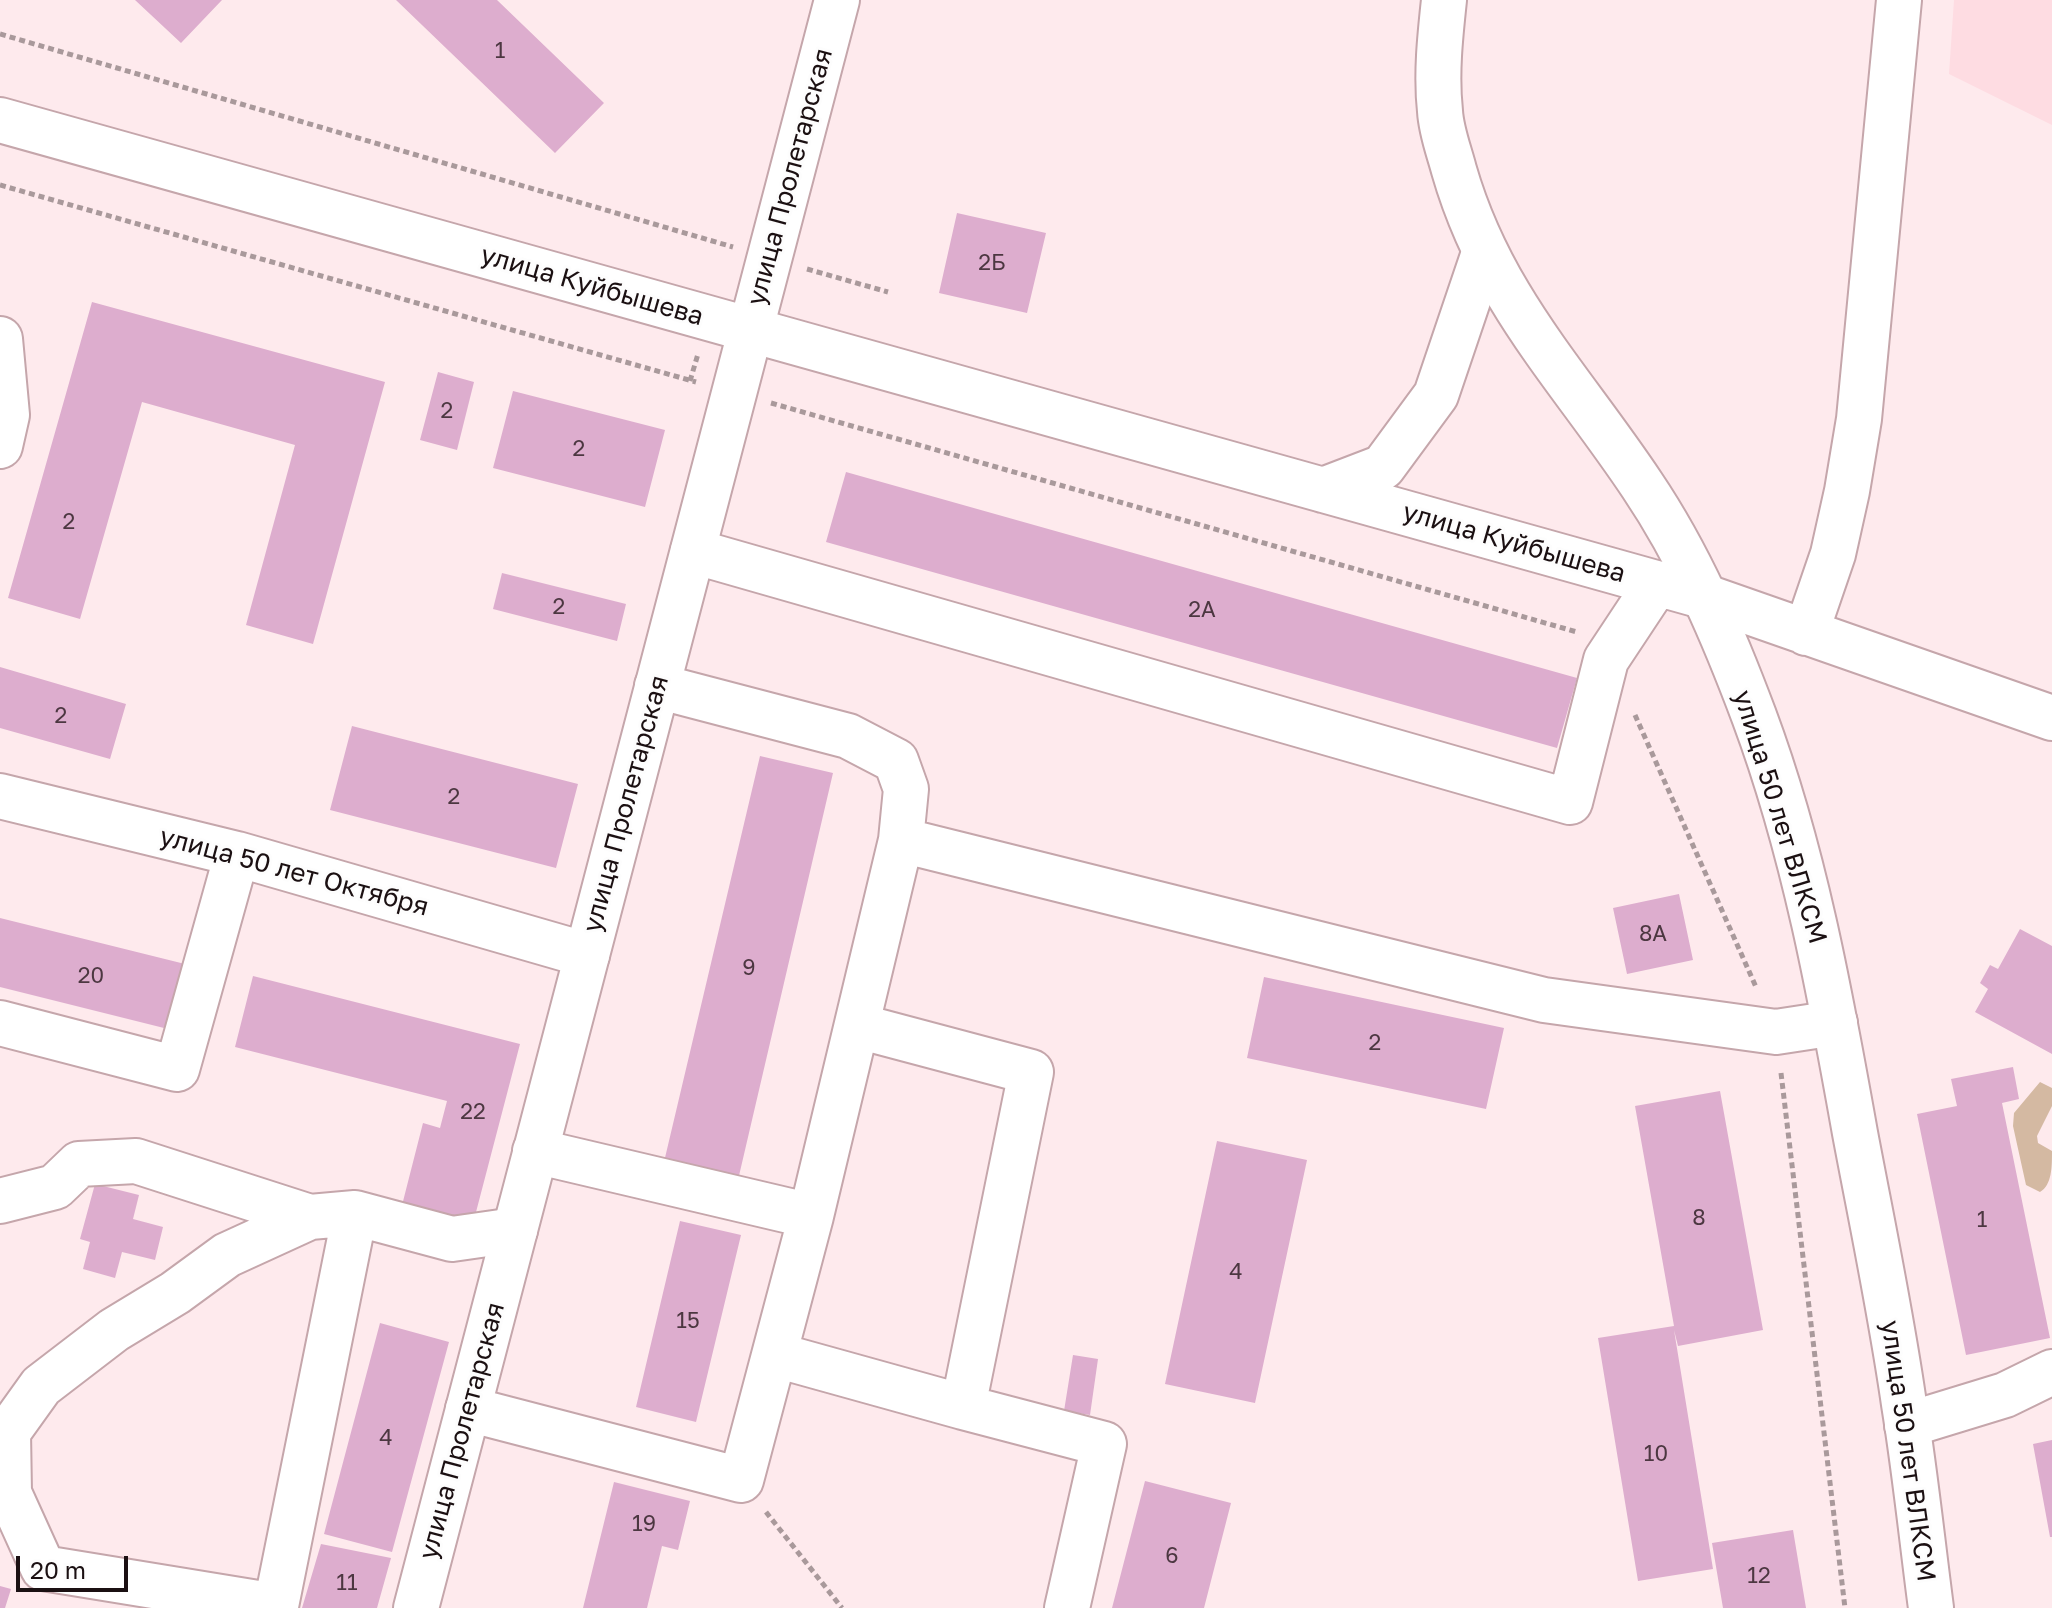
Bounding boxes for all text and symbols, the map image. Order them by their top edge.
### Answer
house number: 1 [495,38,505,64]
street label: улица Пролетарская [741,45,839,309]
street label: улица Куйбышева [477,239,707,333]
house number: 2Б [978,250,1006,276]
house number: 2 [441,398,453,424]
house number: 2 [573,436,585,462]
street label: улица Куйбышева [1399,496,1629,590]
house number: 2 [63,509,75,535]
house number: 2 [553,594,565,620]
house number: 2А [1188,597,1216,623]
street label: улица Пролетарская [577,672,675,936]
street label: улица 50 лет ВЛКСМ [1727,687,1833,947]
house number: 2 [55,703,67,729]
house number: 2 [448,784,460,810]
street label: улица 50 лет Октября [156,821,432,923]
house number: 8А [1639,921,1667,947]
house number: 9 [742,955,756,981]
house number: 20 [78,963,104,989]
house number: 2 [1369,1030,1381,1056]
house number: 22 [460,1099,486,1125]
house number: 8 [1692,1205,1706,1231]
house number: 1 [1977,1207,1987,1233]
house number: 4 [1229,1259,1243,1285]
street label: улица Пролетарская [413,1299,511,1563]
house number: 15 [676,1308,700,1334]
street label: улица 50 лет ВЛКСМ [1874,1318,1942,1584]
house number: 4 [379,1425,393,1451]
house number: 10 [1644,1441,1668,1467]
house number: 19 [632,1511,656,1537]
scale bar [20,1540,132,1590]
house number: 6 [1165,1543,1179,1569]
text: 20 m [30,1555,86,1584]
house number: 12 [1747,1563,1771,1589]
house number: 11 [336,1570,358,1596]

